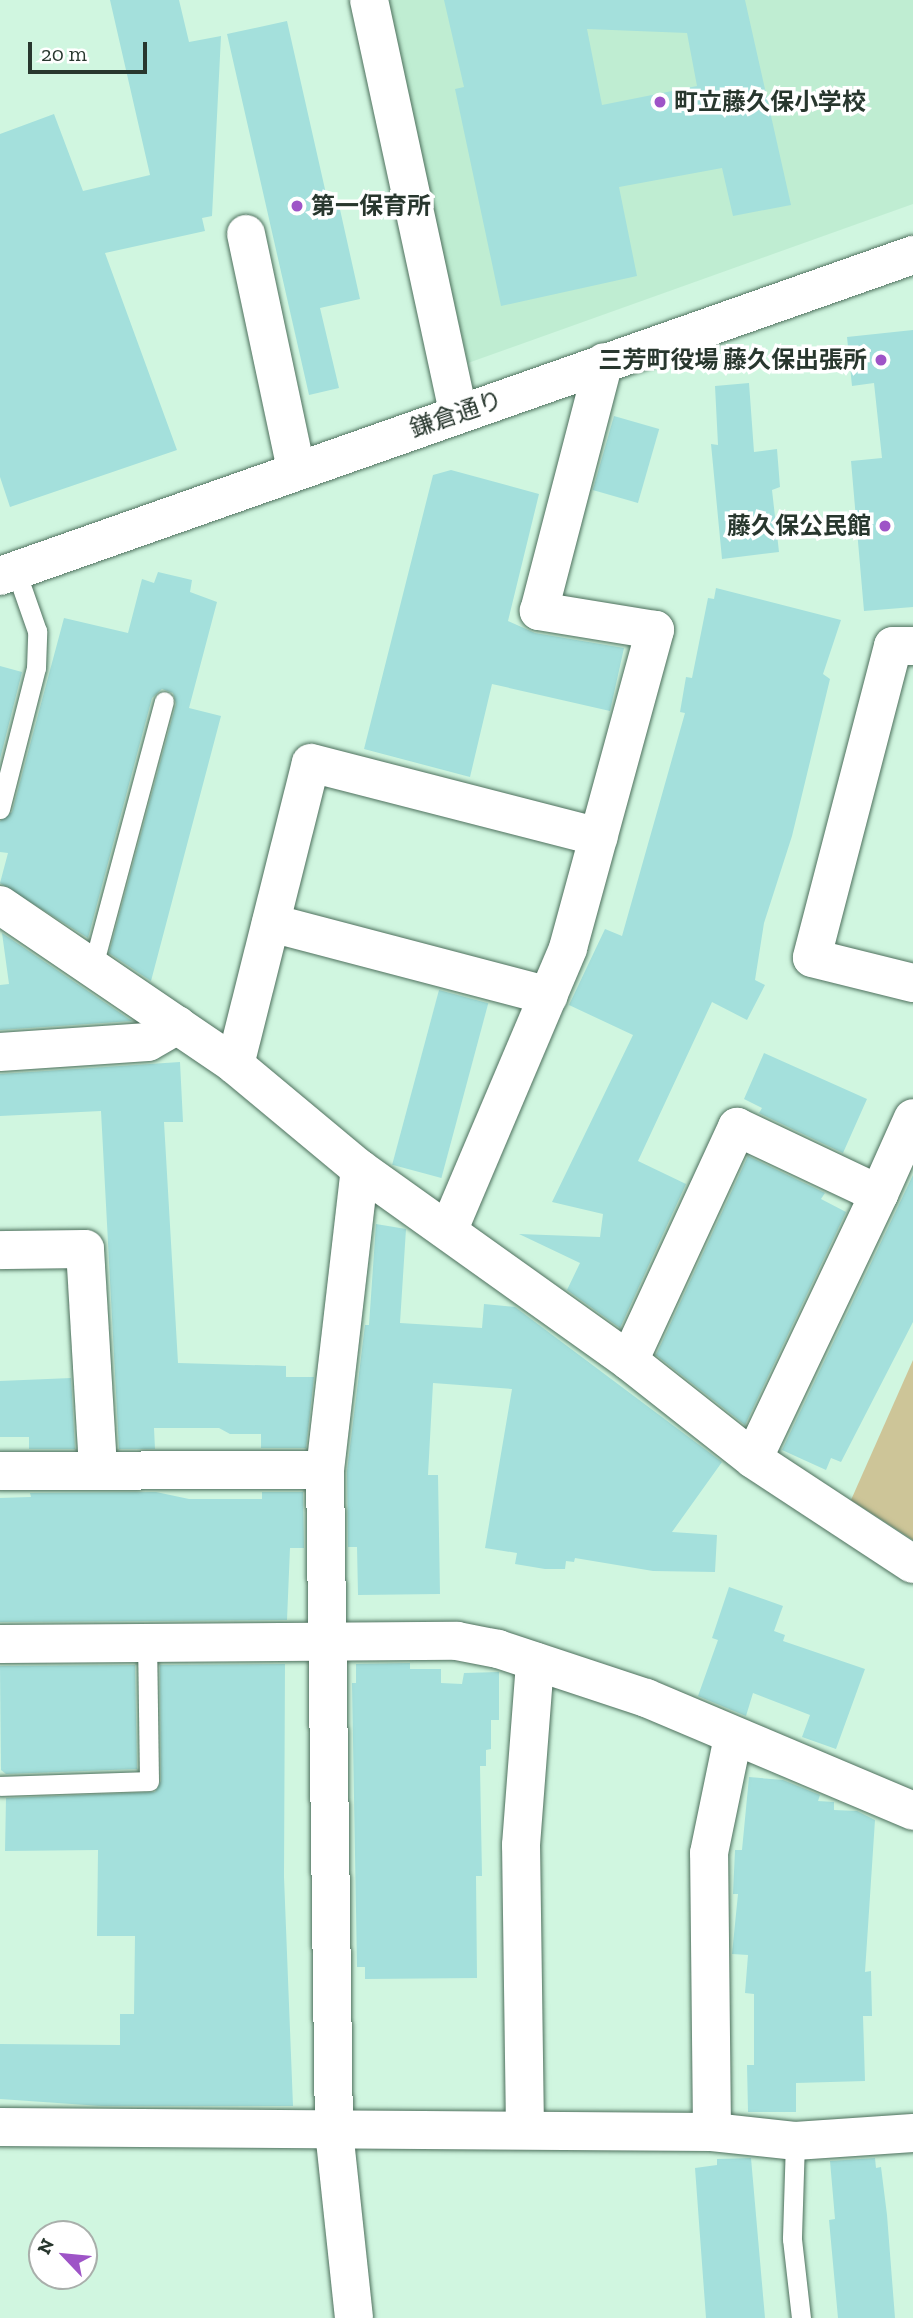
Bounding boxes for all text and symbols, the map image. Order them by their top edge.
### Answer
scale bar [32,28,150,72]
text: 20 m [41,41,87,66]
place label: 町立藤久保小学校 [674,88,866,116]
marker: 町立藤久保小学校 [652,94,668,110]
place label: 第一保育所 [311,192,431,220]
marker: 第一保育所 [289,198,305,214]
place label: 三芳町役場 藤久保出張所 [599,346,867,374]
marker: 三芳町役場 藤久保出張所 [873,352,889,368]
street label: 鎌倉通り [406,385,506,443]
place label: 藤久保公民館 [727,512,871,540]
marker: 藤久保公民館 [877,518,893,534]
north arrow [28,2220,98,2290]
text: N [32,2235,59,2258]

